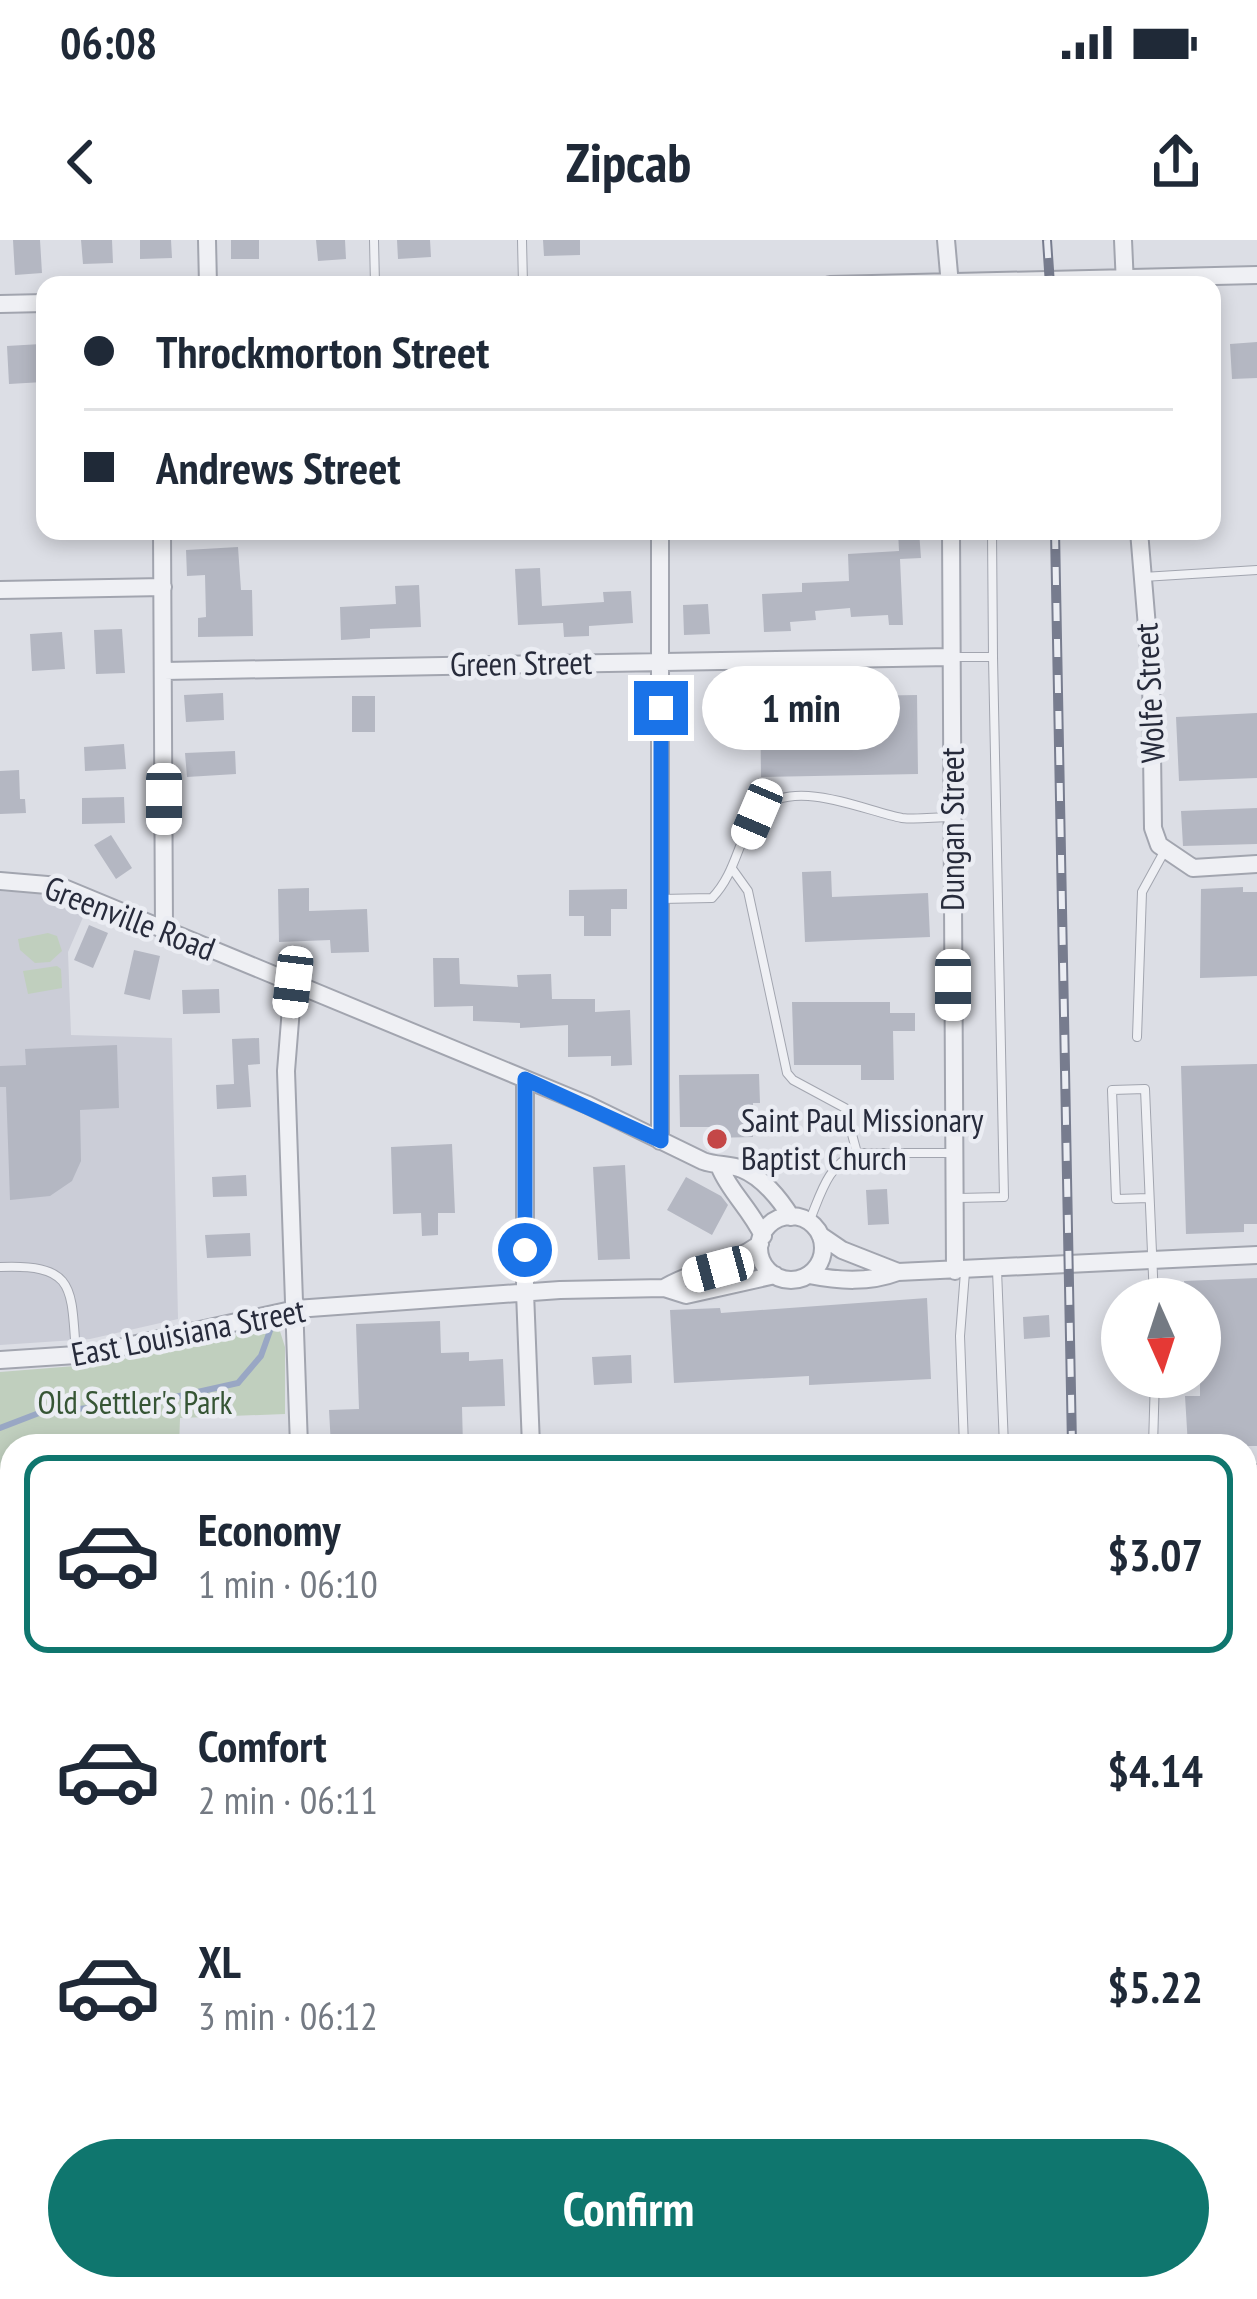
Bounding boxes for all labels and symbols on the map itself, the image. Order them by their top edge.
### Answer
street label: Wolfe Street [1123,622,1174,764]
street label: Green Street [450,640,592,685]
callout: 1 min [703,666,901,750]
route end [634,681,688,735]
street label: Dungan Street [930,747,973,911]
car [146,763,182,835]
car [726,774,788,854]
street label: Greenville Road [39,865,221,970]
car [271,944,315,1020]
car [935,949,971,1021]
place label: Saint Paul Missionary Baptist Church [741,1098,984,1179]
marker: Saint Paul Missionary Baptist Church [704,1126,730,1152]
route start [498,1223,552,1277]
car [679,1242,757,1296]
north arrow [1101,1278,1221,1398]
street label: East Louisiana Street [67,1288,308,1375]
park label: Old Settler's Park [38,1380,233,1423]

